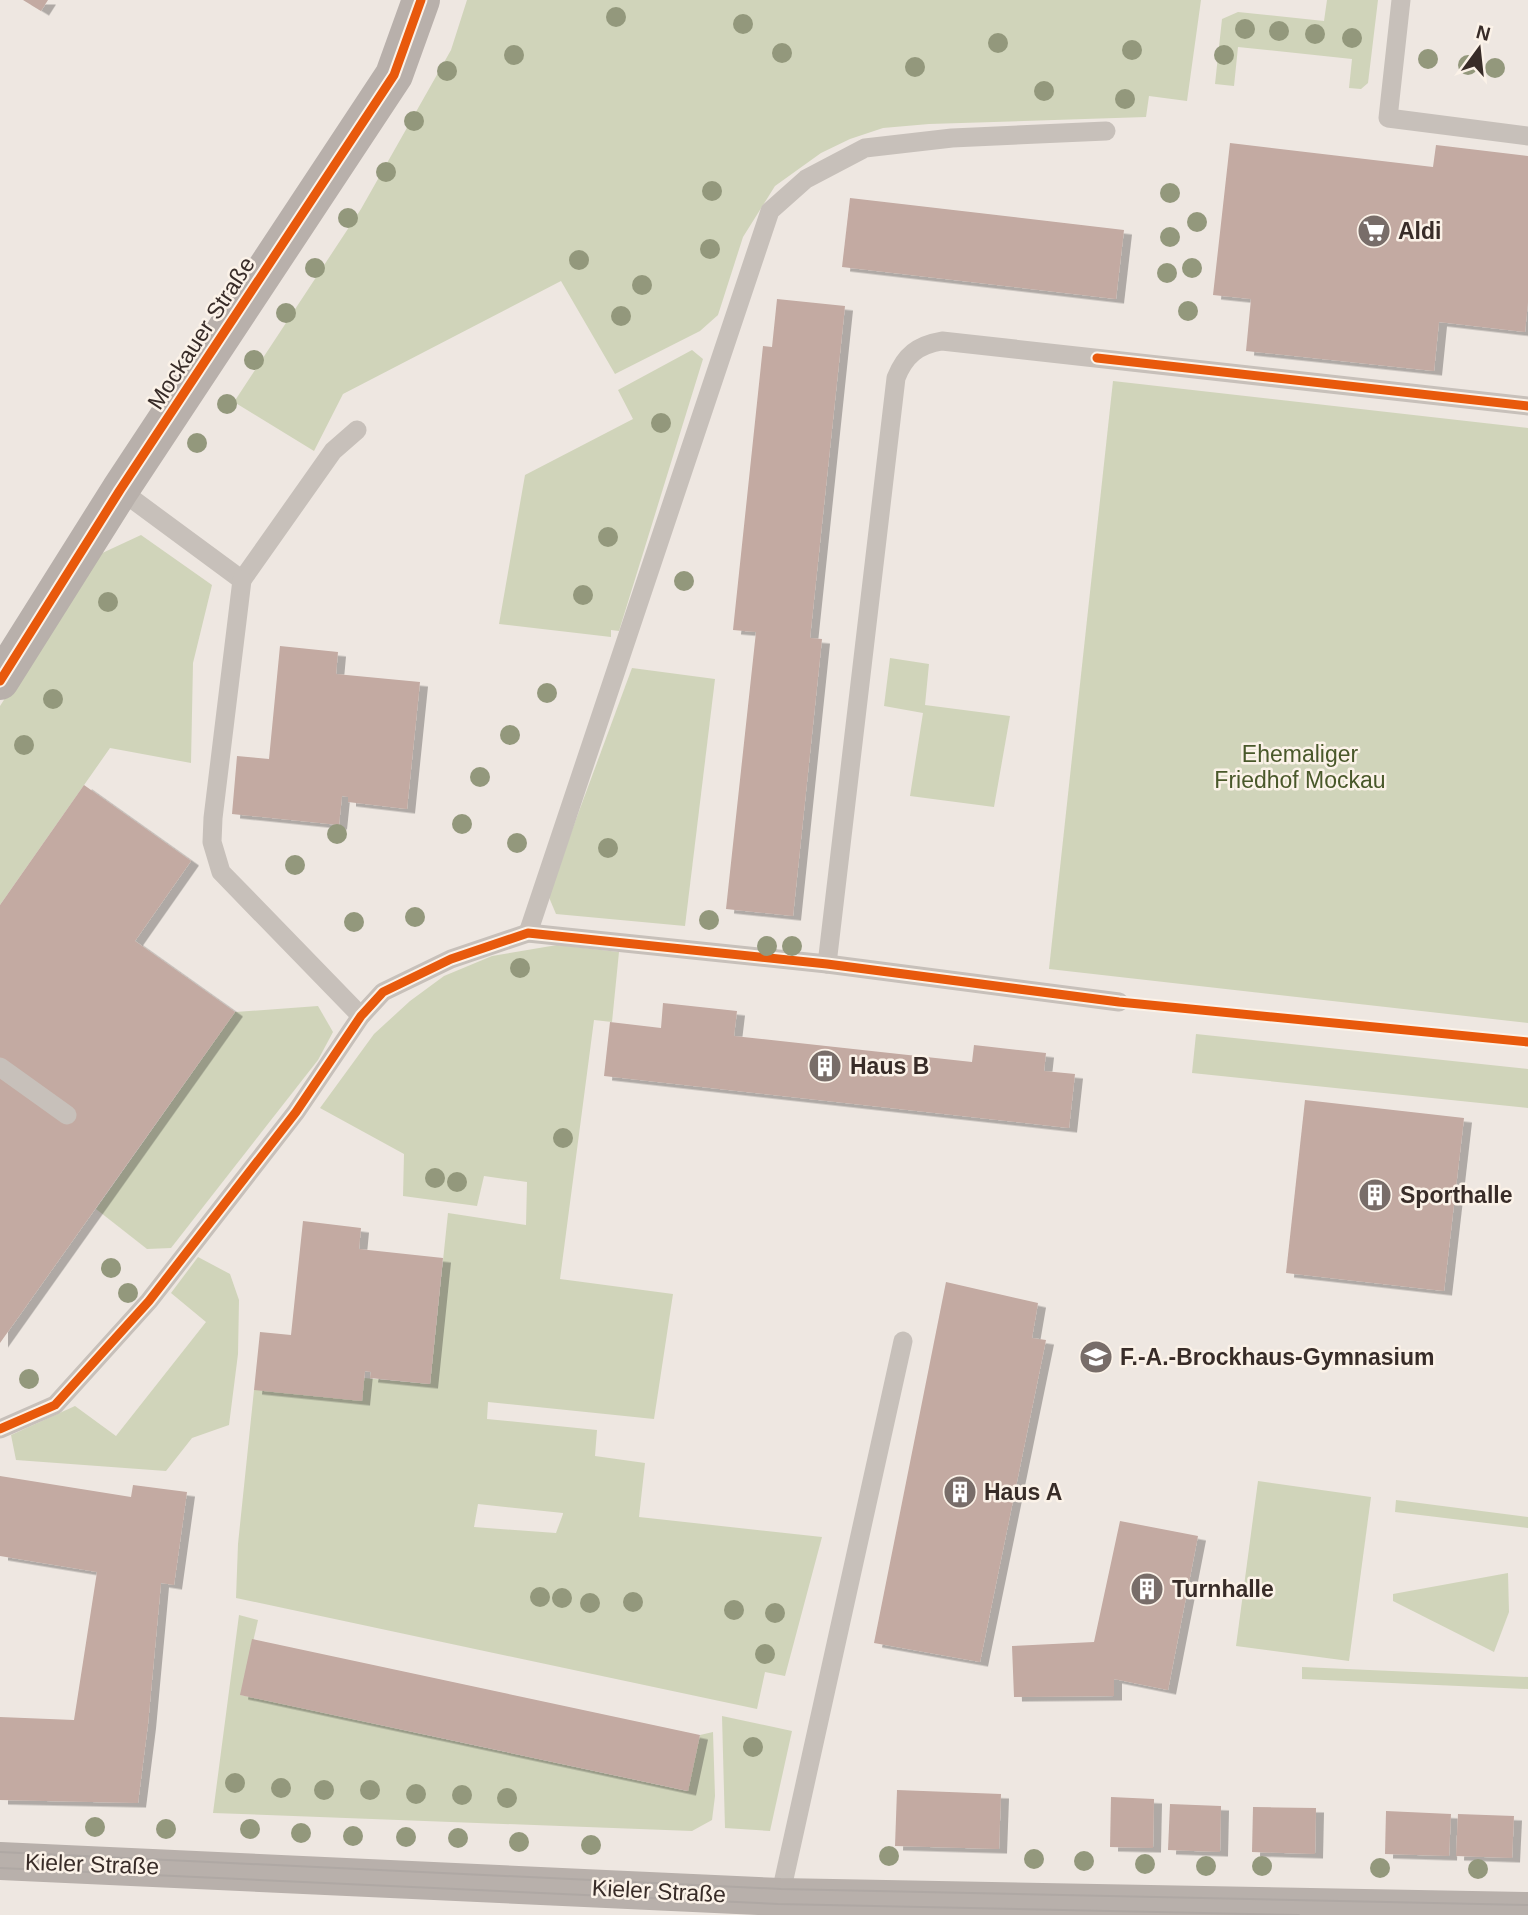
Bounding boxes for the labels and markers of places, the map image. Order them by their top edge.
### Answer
supermarket icon: Aldi [1355,212,1393,250]
place label: Aldi [1398,218,1441,244]
building icon: Haus B [806,1047,844,1085]
place label: Haus B [850,1053,929,1079]
building icon: Sporthalle [1356,1176,1394,1214]
place label: Sporthalle [1400,1182,1512,1208]
school or university icon: F.-A.-Brockhaus-Gymnasium [1077,1338,1115,1376]
place label: F.-A.-Brockhaus-Gymnasium [1120,1344,1434,1370]
building icon: Haus A [941,1473,979,1511]
place label: Haus A [984,1479,1062,1505]
building icon: Turnhalle [1128,1570,1166,1608]
place label: Turnhalle [1172,1576,1274,1602]

